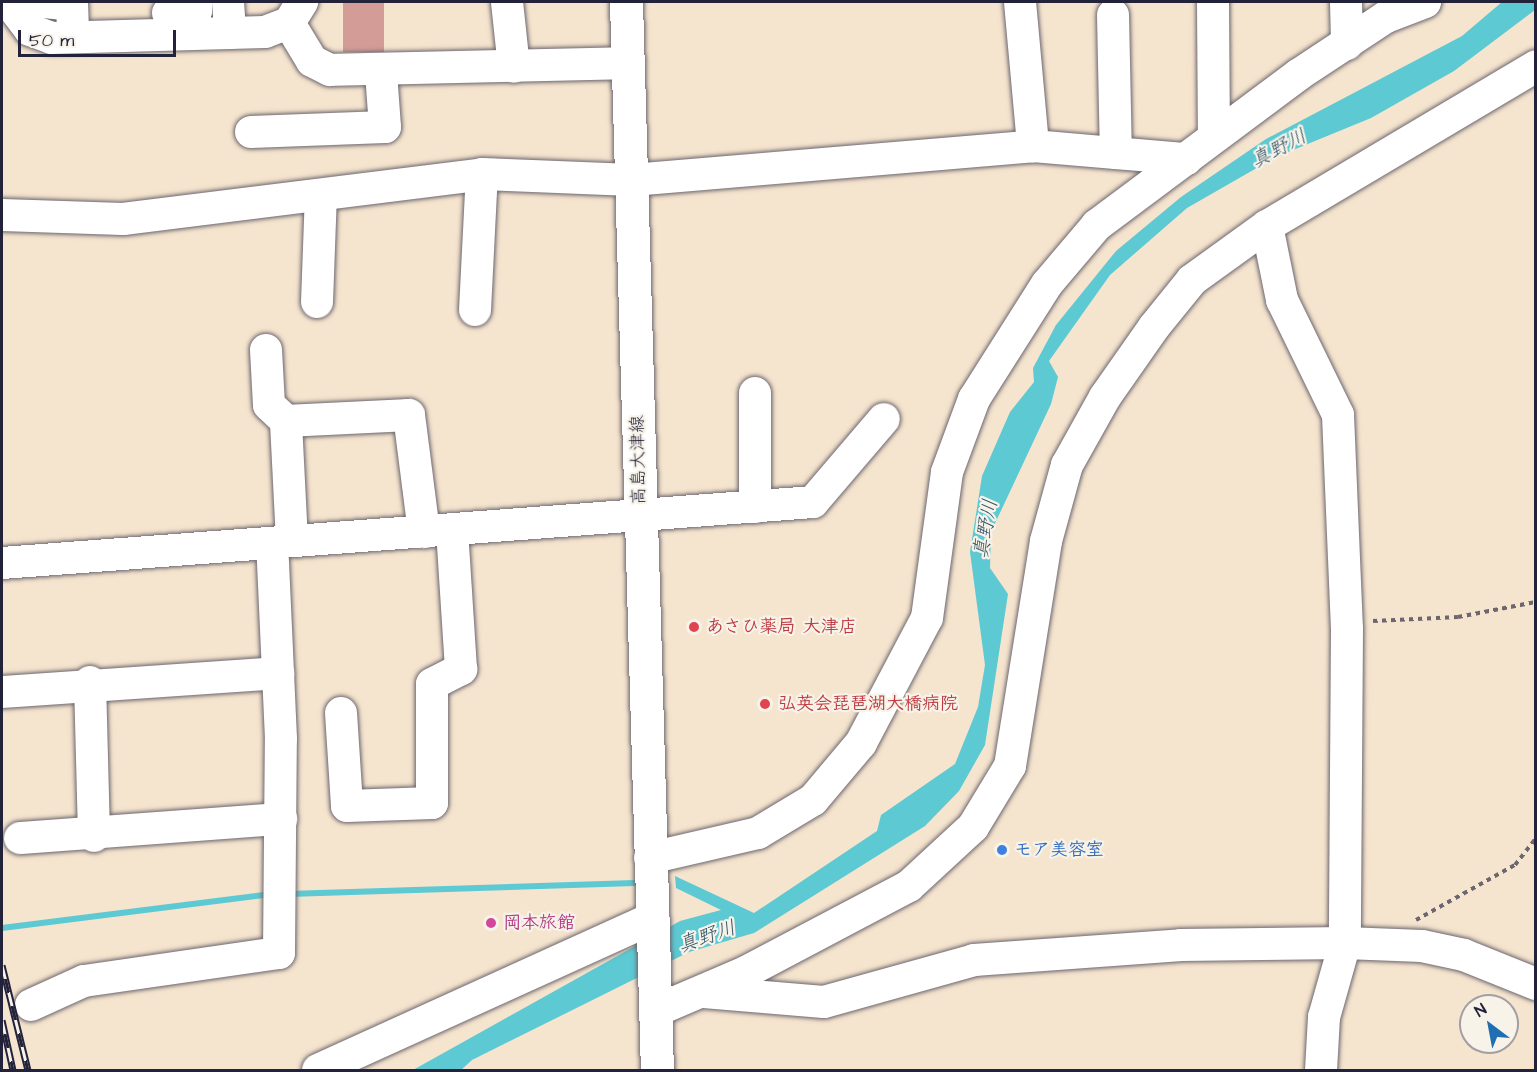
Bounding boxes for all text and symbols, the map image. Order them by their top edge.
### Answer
scale bar [21,18,178,56]
text: 50 m [29,28,74,53]
water label: 真野川 [1247,124,1311,174]
street label: 高島大津線 [627,415,651,505]
water label: 真野川 [969,497,1003,561]
place label: あさひ薬局 大津店 [706,616,857,638]
marker: あさひ薬局 大津店 [687,620,701,634]
place label: 弘英会琵琶湖大橋病院 [778,693,958,715]
marker: 弘英会琵琶湖大橋病院 [756,695,774,713]
place label: モア美容室 [1014,839,1104,861]
marker: モア美容室 [995,843,1009,857]
place label: 岡本旅館 [503,912,575,934]
marker: 岡本旅館 [484,916,498,930]
water label: 真野川 [675,916,739,958]
north arrow [1459,994,1519,1054]
text: N [1470,998,1491,1022]

